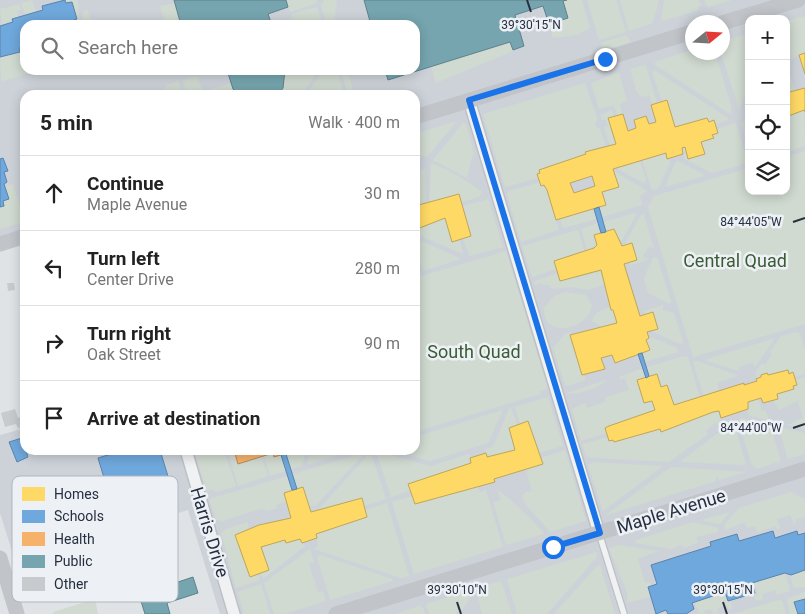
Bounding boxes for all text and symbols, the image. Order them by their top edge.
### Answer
north arrow [685,15,730,60]
map controls [745,15,790,195]
button: + [745,15,790,60]
text: 39°30'15"N [501,18,561,32]
search box [20,20,420,75]
icon: search [38,34,66,62]
text: Search here [78,36,178,59]
route end [594,48,617,71]
button: − [745,60,790,105]
button: locate [745,105,790,150]
text: 5 min [40,111,93,135]
text: Walk · 400 m [308,113,400,132]
button: layers [745,150,790,195]
text: Continue [87,172,164,195]
icon: ahead [40,179,68,207]
text: 30 m [364,184,400,203]
text: Maple Avenue [87,195,187,214]
text: 84°44'05"W [720,215,782,229]
text: Turn left [87,247,160,270]
park label: Central Quad [683,250,787,271]
icon: left [40,254,68,282]
text: 280 m [355,259,400,278]
text: Center Drive [87,270,174,289]
text: Turn right [87,322,171,345]
icon: right [40,329,68,357]
text: 90 m [364,334,400,353]
park label: South Quad [427,341,521,362]
text: Oak Street [87,345,161,364]
icon: arrive [40,404,68,432]
text: Arrive at destination [87,407,260,430]
text: 84°44'00"W [720,421,782,435]
legend [12,476,178,602]
street label: Harris Drive [186,484,234,580]
street label: Maple Avenue [614,484,728,538]
text: Homes [54,486,99,502]
text: Schools [54,508,104,524]
text: Health [54,531,95,547]
route start [542,536,565,559]
text: Public [54,553,93,569]
text: Other [54,576,88,592]
text: 39°30'10"N [427,583,487,597]
text: 39°30'15"N [693,583,753,597]

